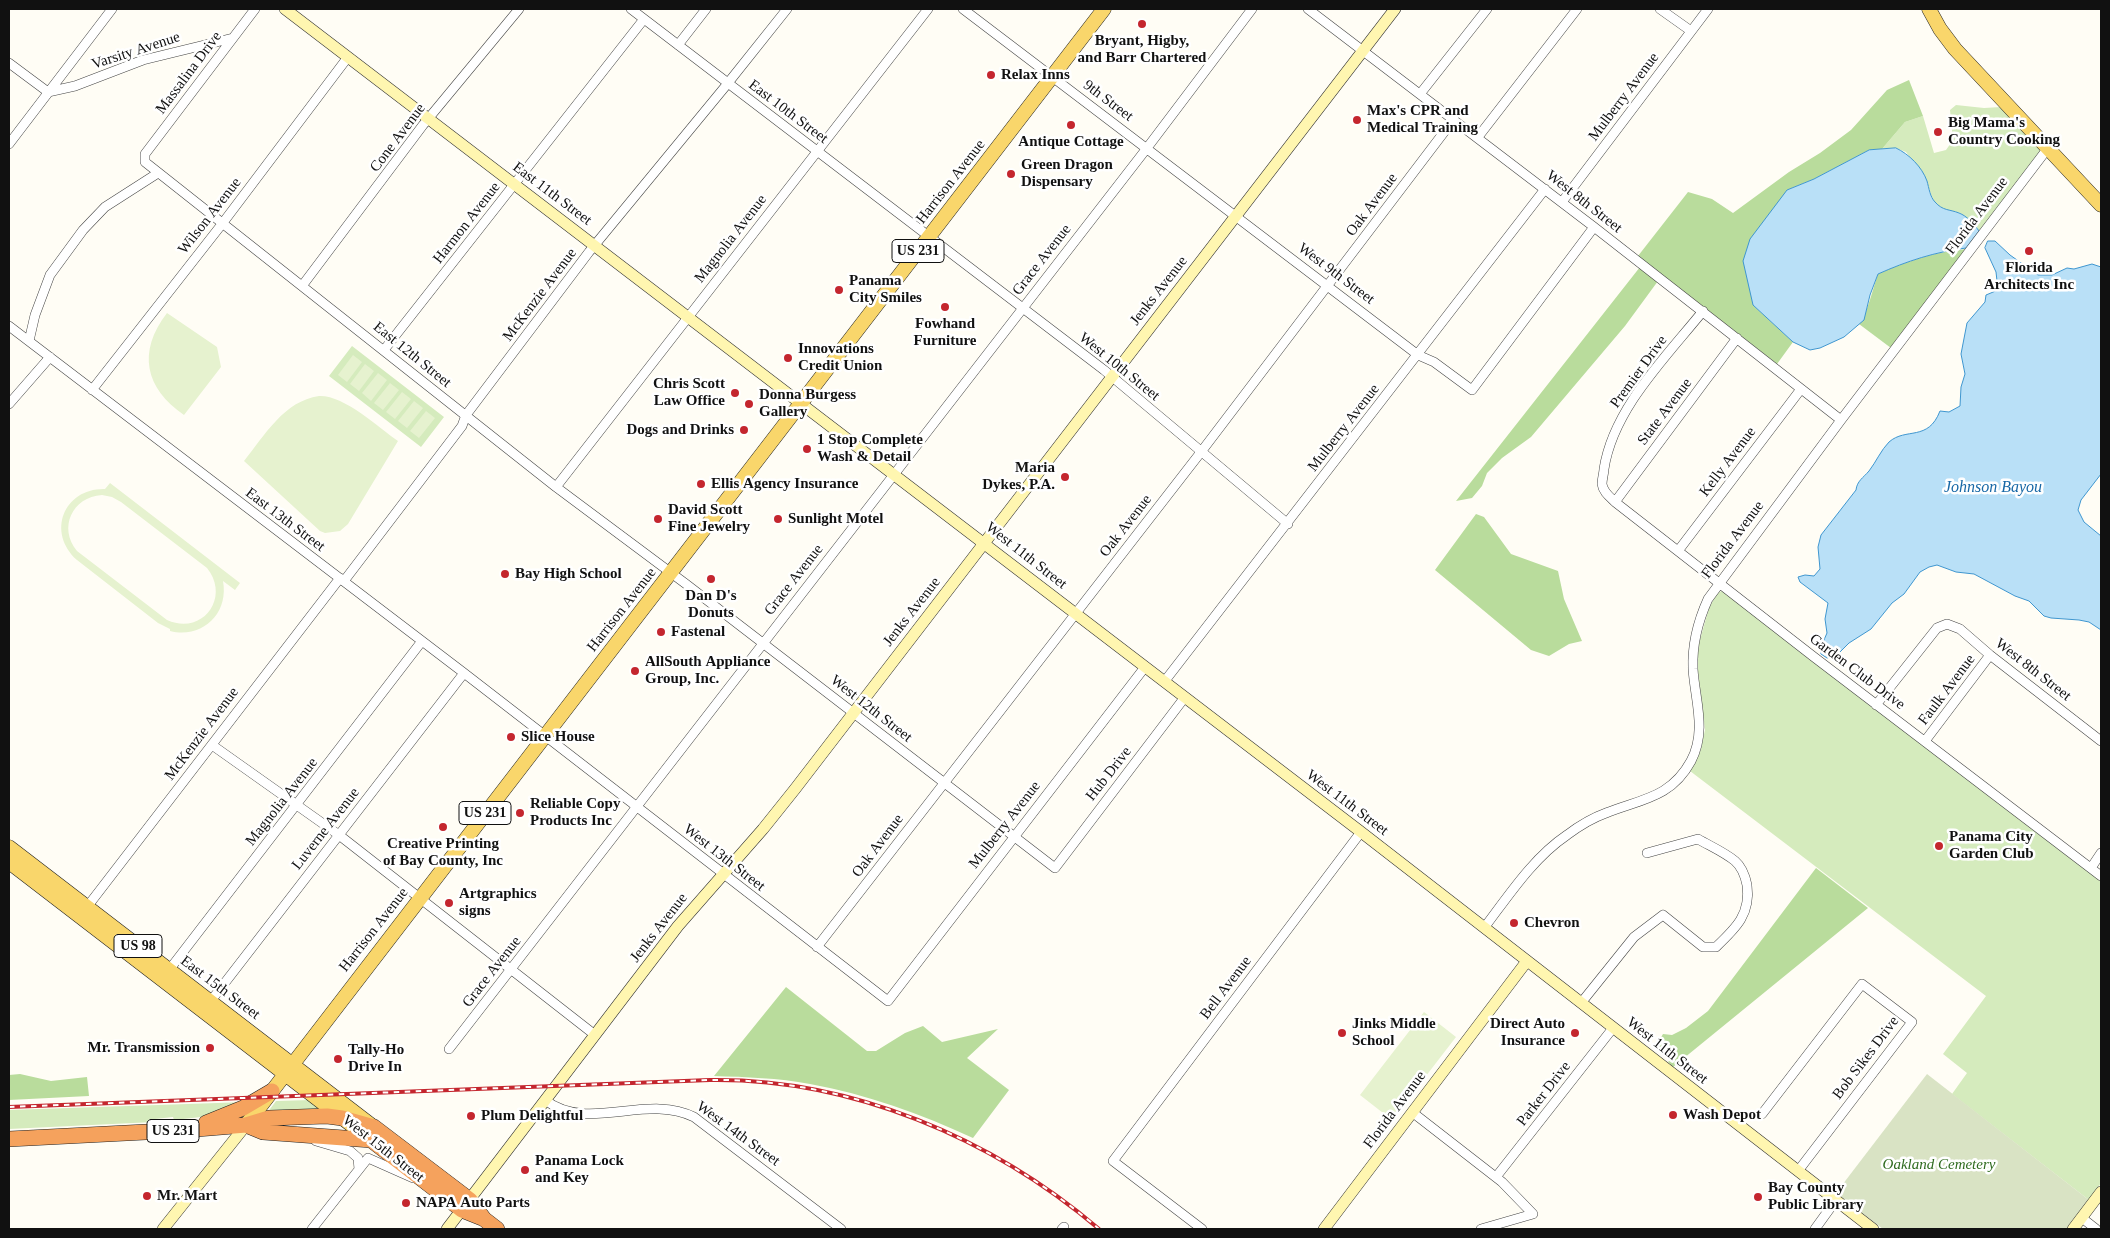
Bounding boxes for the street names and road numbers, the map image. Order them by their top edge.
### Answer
street label: Varsity Avenue [90,28,182,74]
street label: Massalina Drive [152,28,226,118]
street label: Mulberry Avenue [1585,49,1663,145]
street label: East 10th Street [745,76,831,148]
street label: 9th Street [1079,76,1137,126]
street label: Cone Avenue [366,100,430,176]
street label: Harrison Avenue [913,136,989,228]
street label: East 11th Street [509,158,595,230]
street label: West 8th Street [1542,167,1626,237]
street label: Oak Avenue [1342,170,1402,240]
street label: Wilson Avenue [175,174,245,258]
street label: Florida Avenue [1942,174,2012,258]
street label: Harmon Avenue [430,179,504,267]
street label: Magnolia Avenue [691,191,771,287]
street label: Grace Avenue [1009,221,1075,299]
street label: West 9th Street [1294,239,1378,309]
road number: US 231 [892,240,944,262]
street label: McKenzie Avenue [499,245,581,345]
street label: Jenks Avenue [1126,253,1192,329]
street label: East 12th Street [369,318,455,392]
street label: West 10th Street [1075,329,1163,405]
street label: Premier Drive [1607,332,1671,412]
street label: State Avenue [1634,375,1696,449]
street label: Mulberry Avenue [1304,381,1384,475]
street label: Kelly Avenue [1696,424,1760,500]
street label: East 13th Street [242,484,328,556]
street label: Oak Avenue [1096,491,1156,561]
street label: Florida Avenue [1698,498,1768,582]
street label: West 11th Street [982,519,1070,593]
street label: Grace Avenue [761,541,827,619]
street label: Harrison Avenue [584,564,660,656]
street label: Jenks Avenue [879,574,945,650]
street label: Garden Club Drive [1806,630,1908,714]
street label: West 8th Street [1991,635,2075,705]
street label: Faulk Avenue [1915,651,1979,729]
street label: West 12th Street [827,672,915,746]
street label: McKenzie Avenue [161,684,243,784]
street label: Hub Drive [1082,743,1136,805]
street label: Magnolia Avenue [242,754,322,850]
street label: West 11th Street [1302,766,1392,840]
street label: Mulberry Avenue [965,778,1045,872]
street label: Luverne Avenue [288,784,364,874]
road number: US 231 [459,801,511,824]
street label: Oak Avenue [848,811,908,881]
street label: West 13th Street [680,821,768,895]
street label: Harrison Avenue [336,884,412,976]
street label: Jenks Avenue [626,890,692,966]
street label: Grace Avenue [459,933,525,1011]
road number: US 98 [114,934,162,958]
street label: East 15th Street [177,952,263,1024]
street label: Bell Avenue [1196,953,1256,1023]
street label: Bob Sikes Drive [1829,1013,1903,1103]
street label: West 11th Street [1623,1014,1711,1088]
street label: Parker Drive [1513,1058,1575,1130]
street label: Florida Avenue [1360,1068,1430,1152]
street label: West 14th Street [693,1098,783,1170]
street label: West 15th Street [339,1112,427,1186]
road number: US 231 [147,1120,199,1142]

